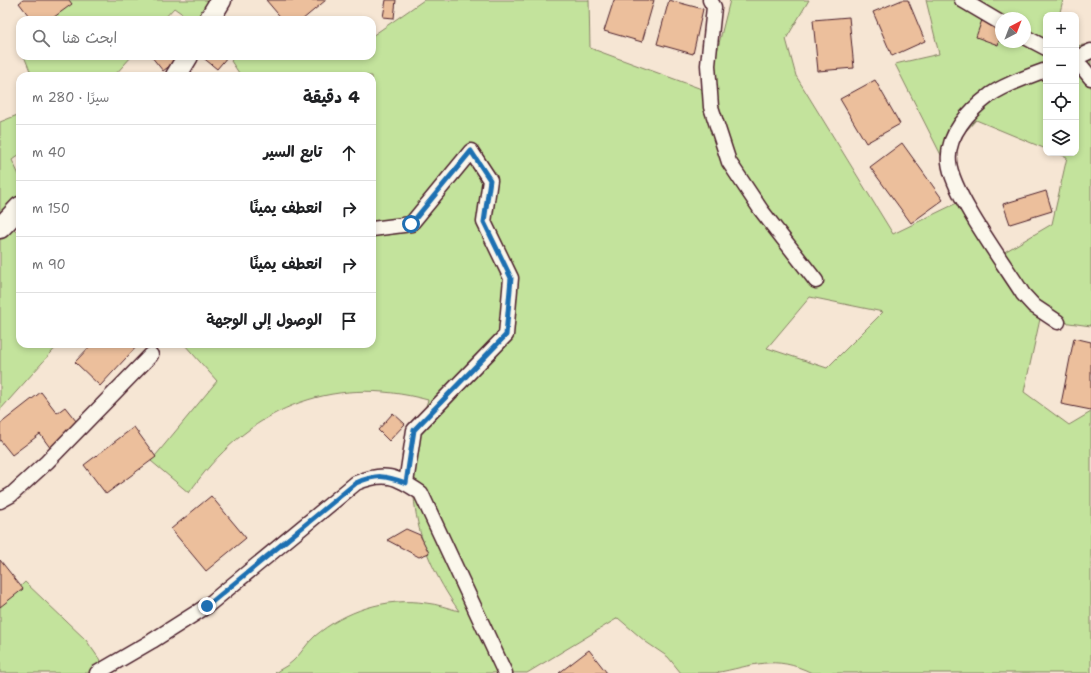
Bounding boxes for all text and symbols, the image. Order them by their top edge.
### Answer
north arrow [995,12,1031,48]
map controls [1043,12,1079,156]
button: + [1043,12,1079,48]
search box [16,16,376,60]
icon: search [30,27,52,49]
text: ابحث هنا [62,28,117,48]
button: − [1043,48,1079,84]
button: locate [1043,84,1079,120]
text: 4 دقيقة [303,86,360,108]
text: سيرًا · 280 m [32,89,109,106]
button: layers [1043,120,1079,156]
text: تابع السير [263,142,322,162]
icon: ahead [338,142,360,164]
text: 40 m [32,144,66,161]
text: انعطف يمينًا [250,198,322,218]
icon: right [338,198,360,220]
text: 150 m [32,200,70,217]
route start [402,215,420,233]
text: انعطف يمينًا [250,254,322,274]
icon: right [338,254,360,276]
text: 90 m [32,256,66,273]
text: الوصول إلى الوجهة [206,310,322,330]
icon: arrive [338,310,360,332]
route end [198,597,216,615]

